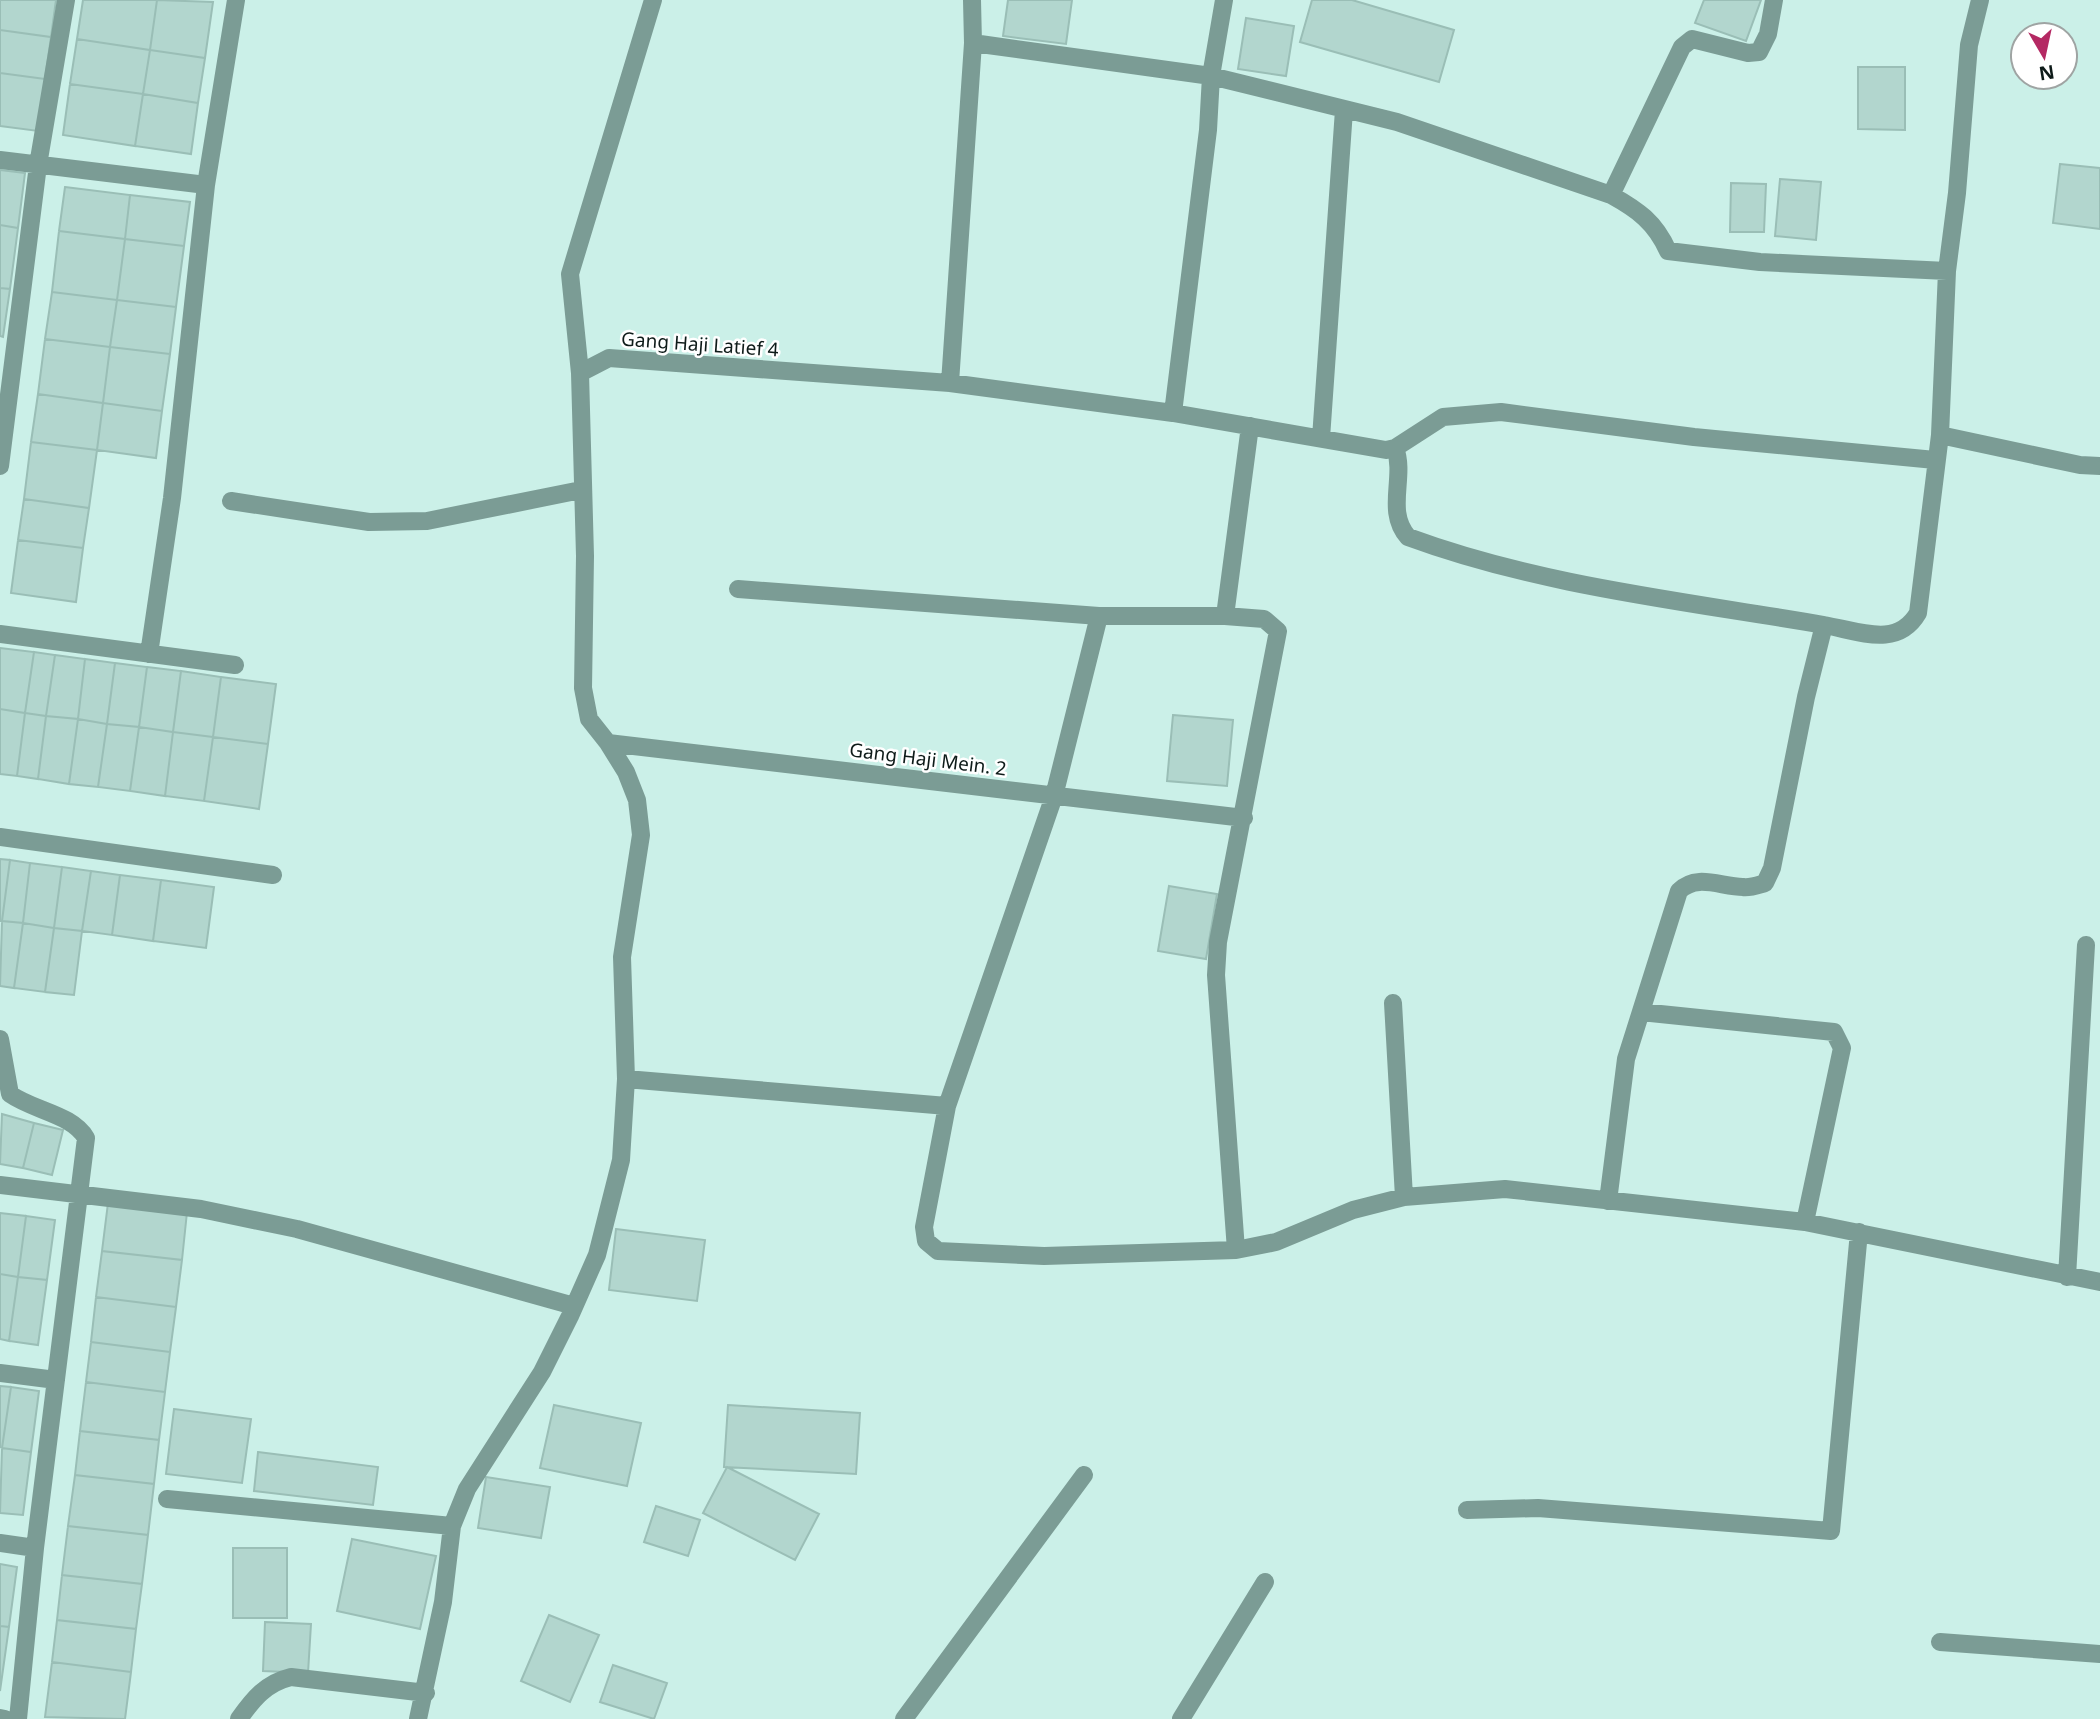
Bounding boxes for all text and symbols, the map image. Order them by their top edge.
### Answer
north arrow [2009,21,2079,91]
text: N [2037,59,2056,87]
street label: Gang Haji Latief 4 [620,326,780,362]
street label: Gang Haji Mein. 2 [848,736,1008,782]

